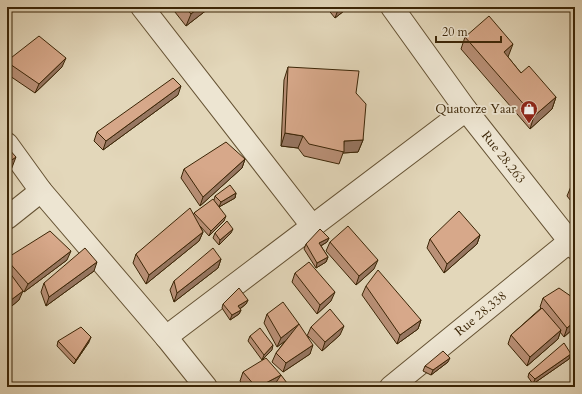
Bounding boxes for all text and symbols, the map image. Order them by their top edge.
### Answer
scale bar [436,18,501,44]
text: 20 m [442,24,469,40]
shop icon: Quatorze Yaar [519,99,539,124]
place label: Quatorze Yaar [435,100,516,118]
street label: Rue 28.263 [477,127,530,187]
street label: Rue 28.338 [451,287,511,340]

